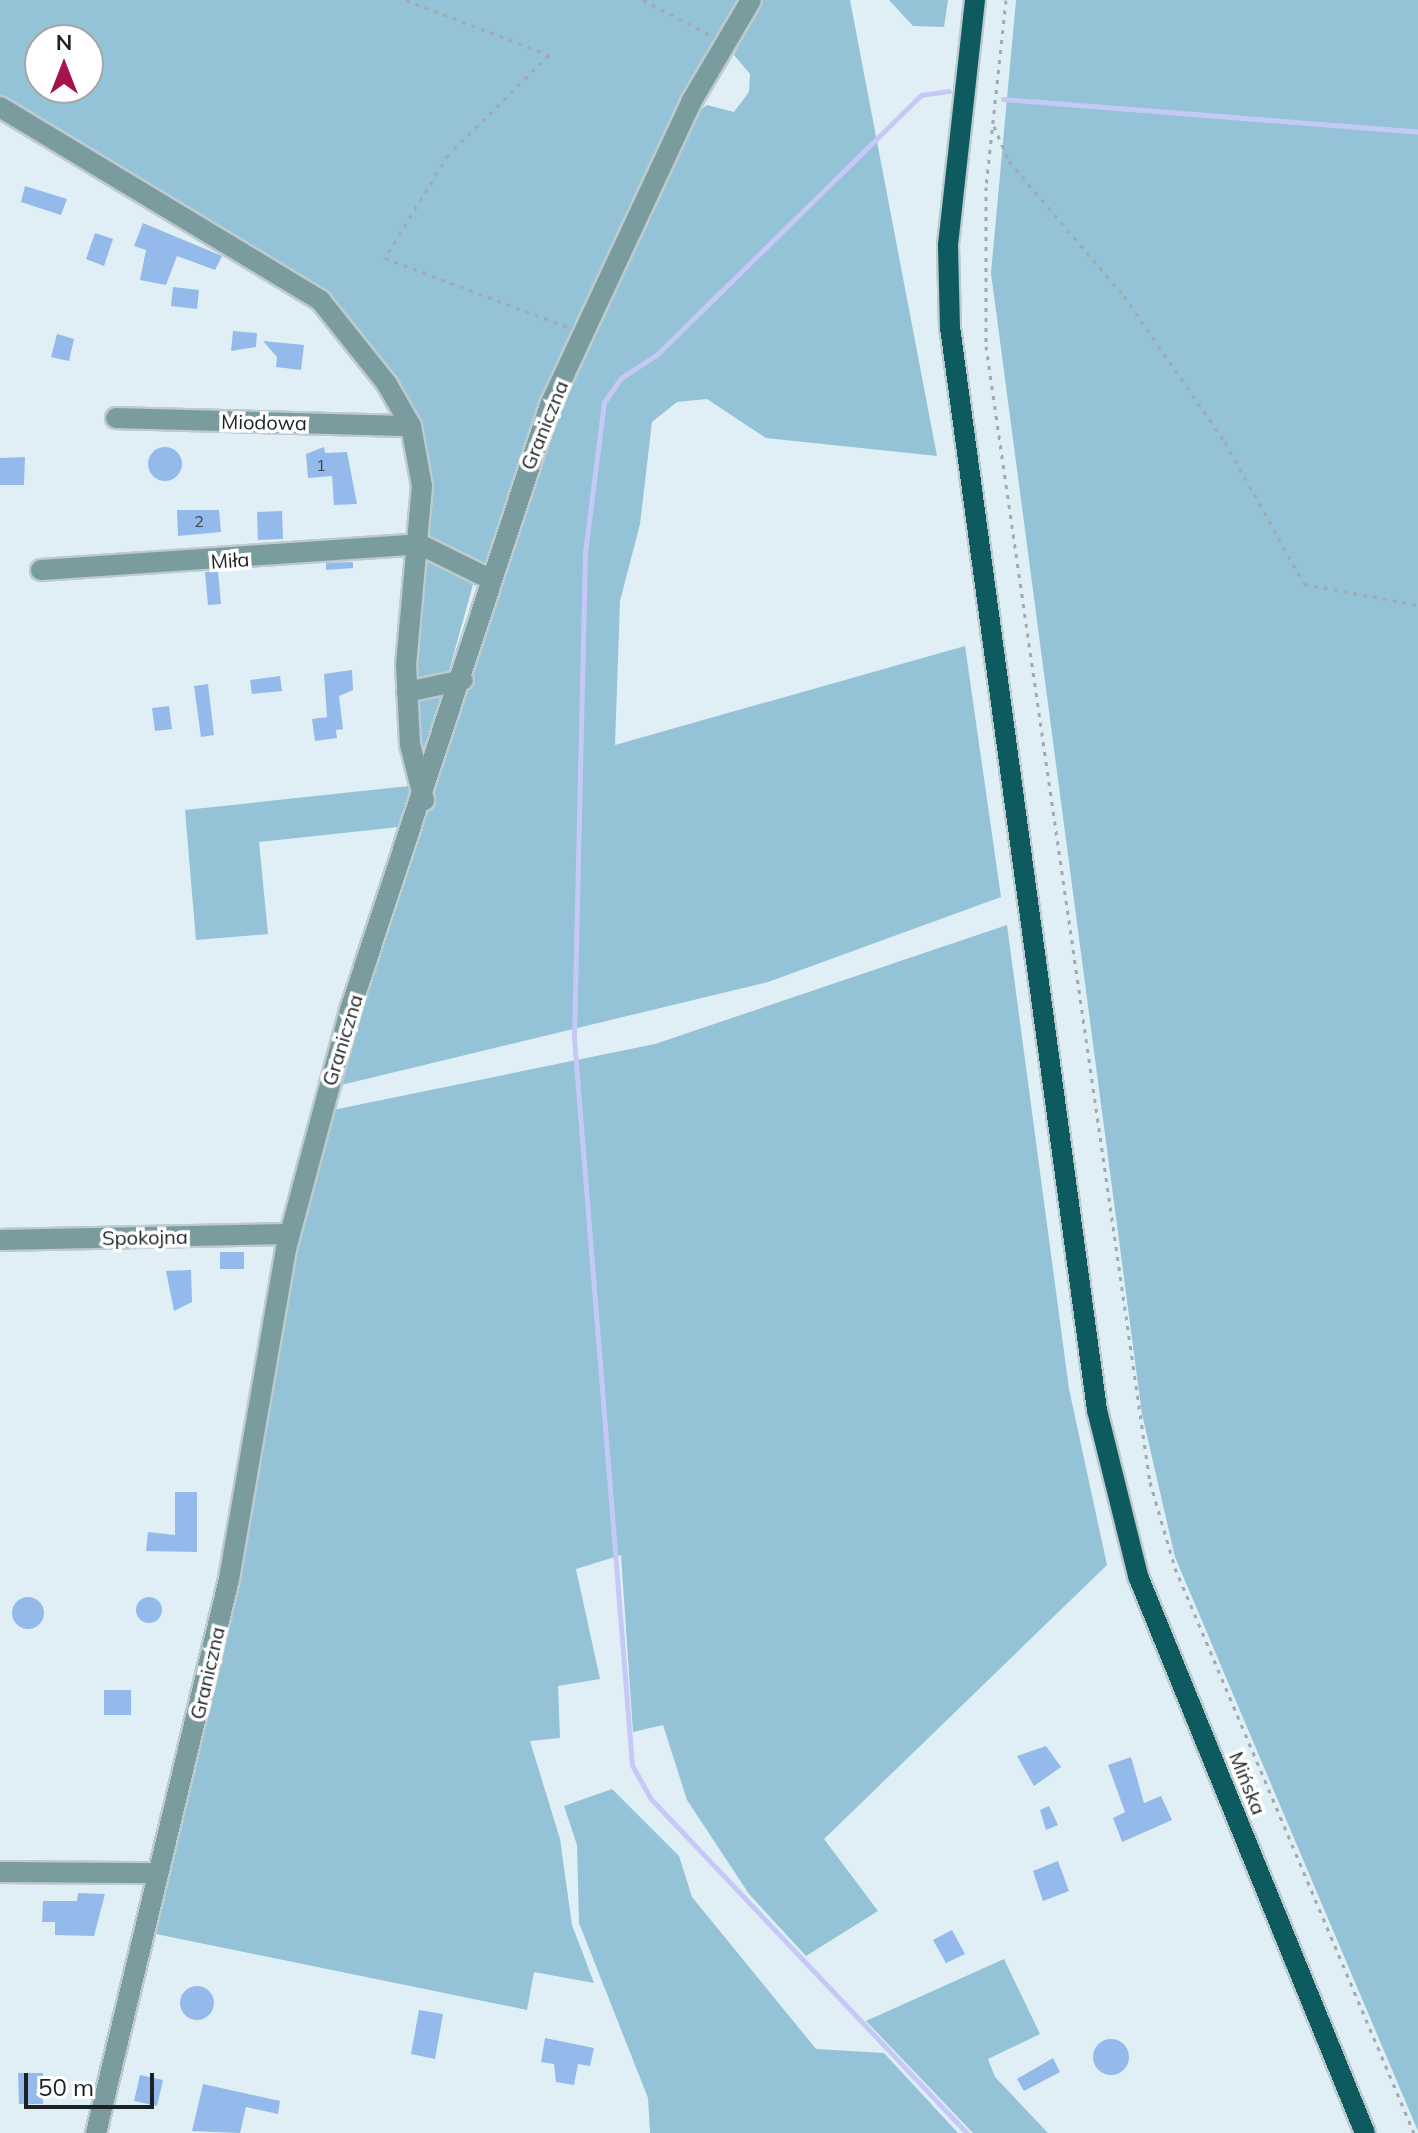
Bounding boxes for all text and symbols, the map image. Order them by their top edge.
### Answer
north arrow [24,24,104,104]
text: N [56,28,72,56]
street label: Graniczna [515,377,573,473]
street label: Miodowa [221,409,307,435]
house number: 1 [316,455,326,475]
house number: 2 [194,511,204,531]
street label: Miła [210,547,250,573]
street label: Graniczna [317,991,367,1089]
street label: Spokojna [102,1224,188,1250]
street label: Graniczna [185,1624,229,1722]
street label: Mińska [1225,1748,1271,1818]
scale bar [28,2057,158,2107]
text: 50 m [38,2072,94,2102]

